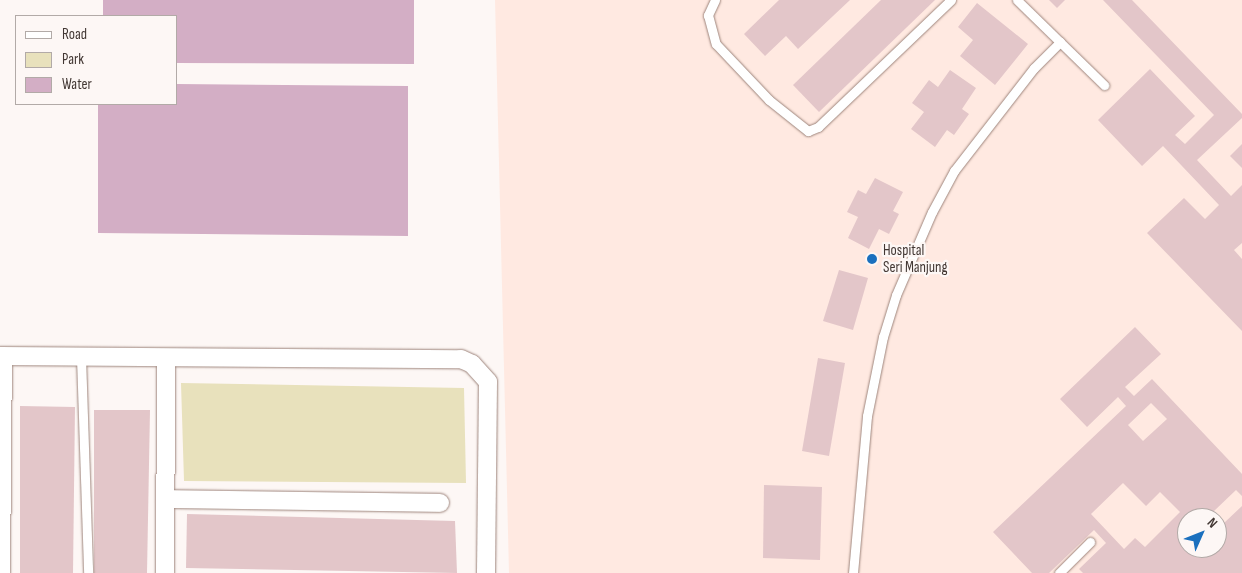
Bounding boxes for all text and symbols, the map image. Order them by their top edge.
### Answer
legend [15,15,178,105]
text: Road [62,25,87,44]
text: Park [62,50,84,69]
text: Water [62,75,92,94]
place label: Hospital Seri Manjung [883,241,947,276]
marker: Hospital Seri Manjung [865,252,879,266]
north arrow [1177,508,1227,558]
text: N [1204,514,1221,532]

